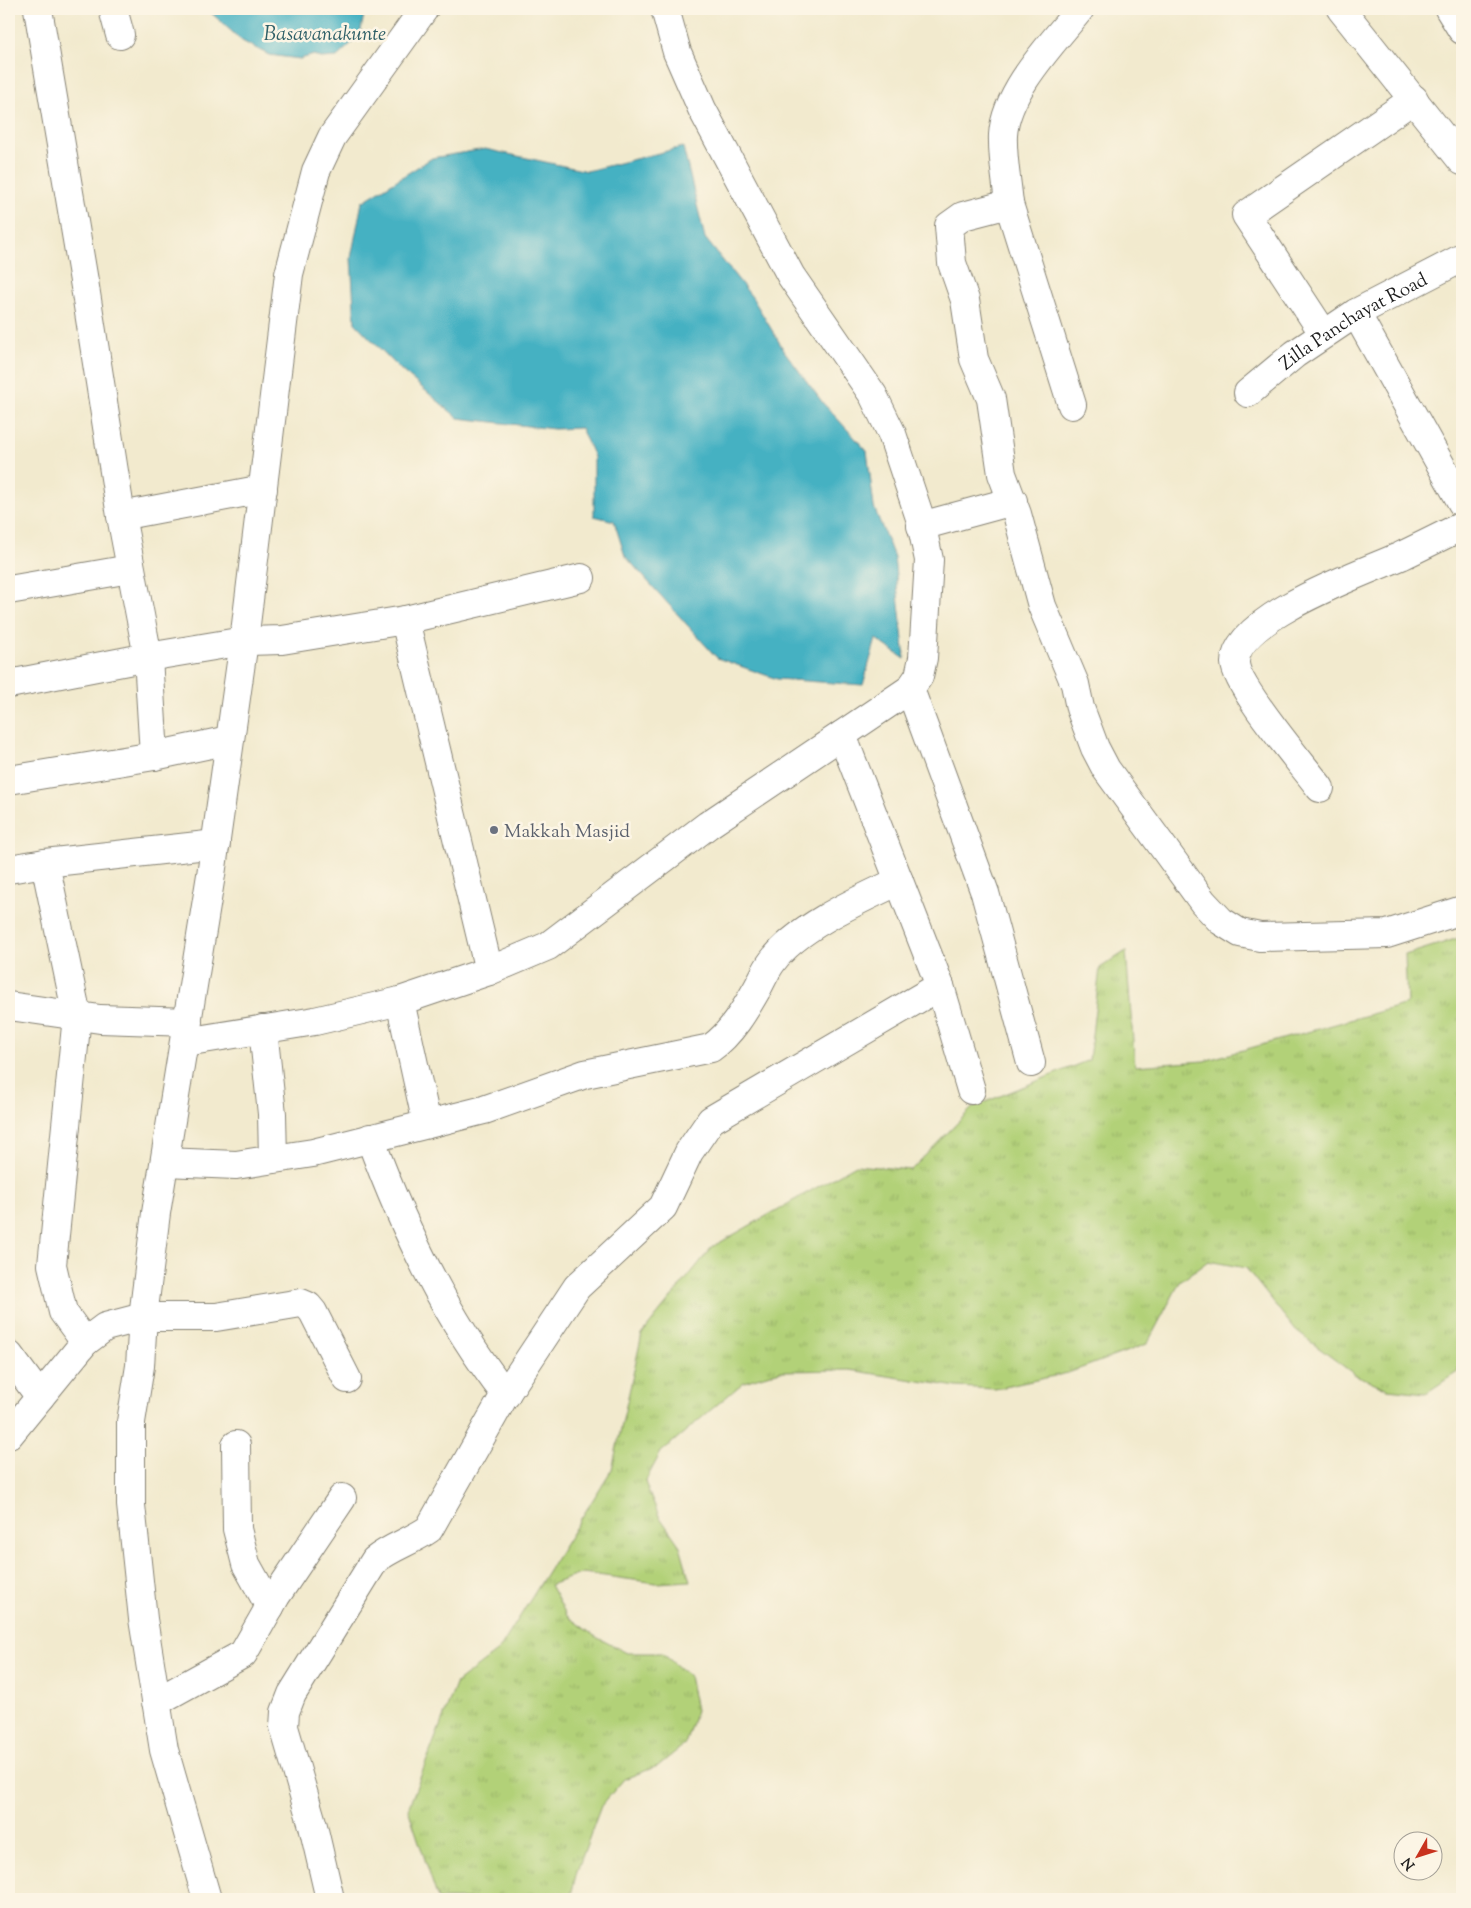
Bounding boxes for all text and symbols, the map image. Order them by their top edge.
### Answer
water label: Basavanakunte [264,21,386,50]
street label: Zilla Panchayat Road [1274,267,1433,378]
place label: Makkah Masjid [504,819,630,846]
marker: Makkah Masjid [488,824,500,836]
north arrow [1394,1830,1444,1880]
text: N [1398,1852,1421,1874]

